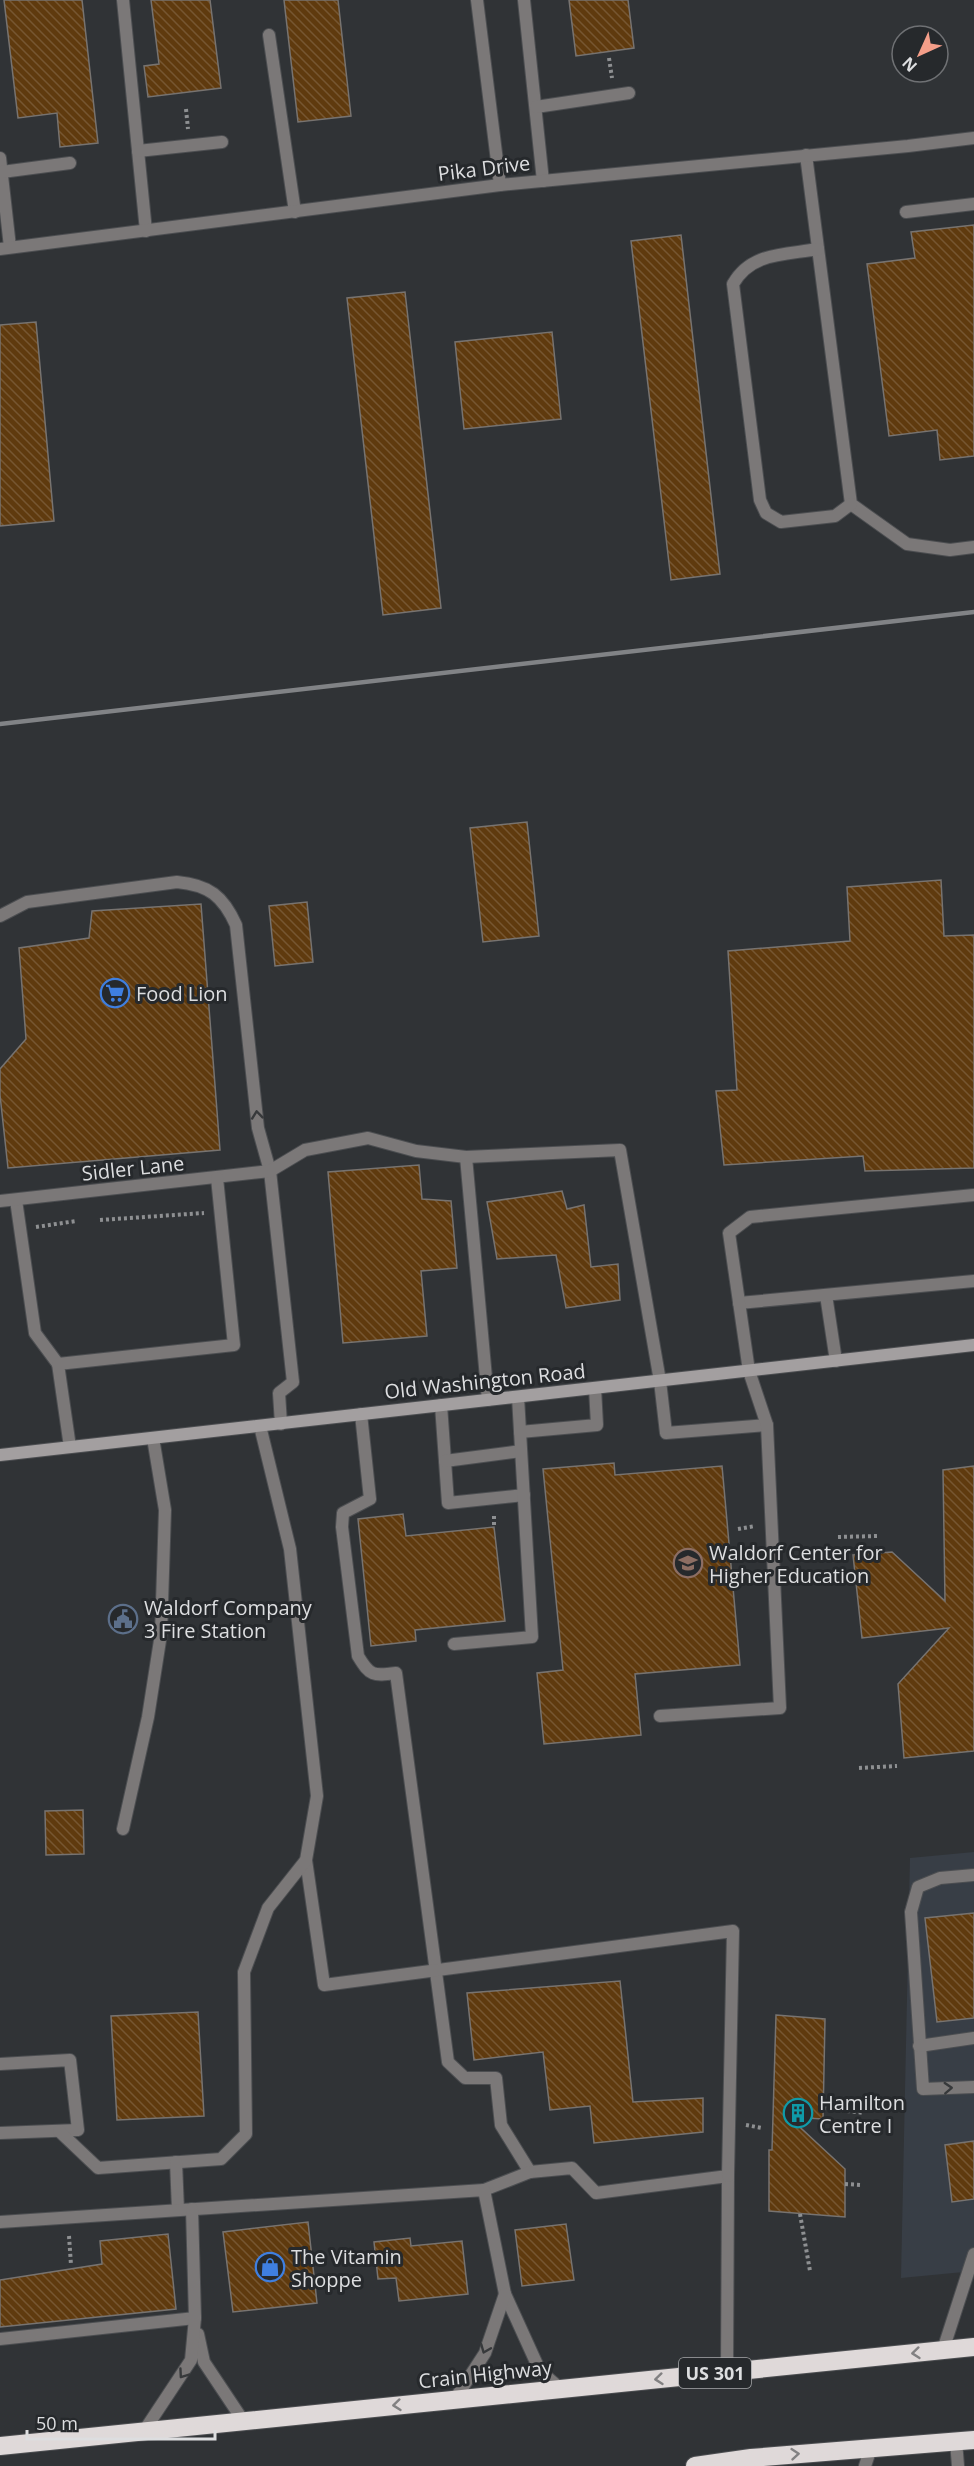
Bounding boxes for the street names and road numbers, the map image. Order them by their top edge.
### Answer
street label: Pika Drive [436,149,532,187]
street label: Sidler Lane [80,1149,186,1187]
street label: Old Washington Road [383,1357,587,1405]
street label: Crain Highway [417,2353,554,2394]
road number: US 301 [679,2358,751,2388]

